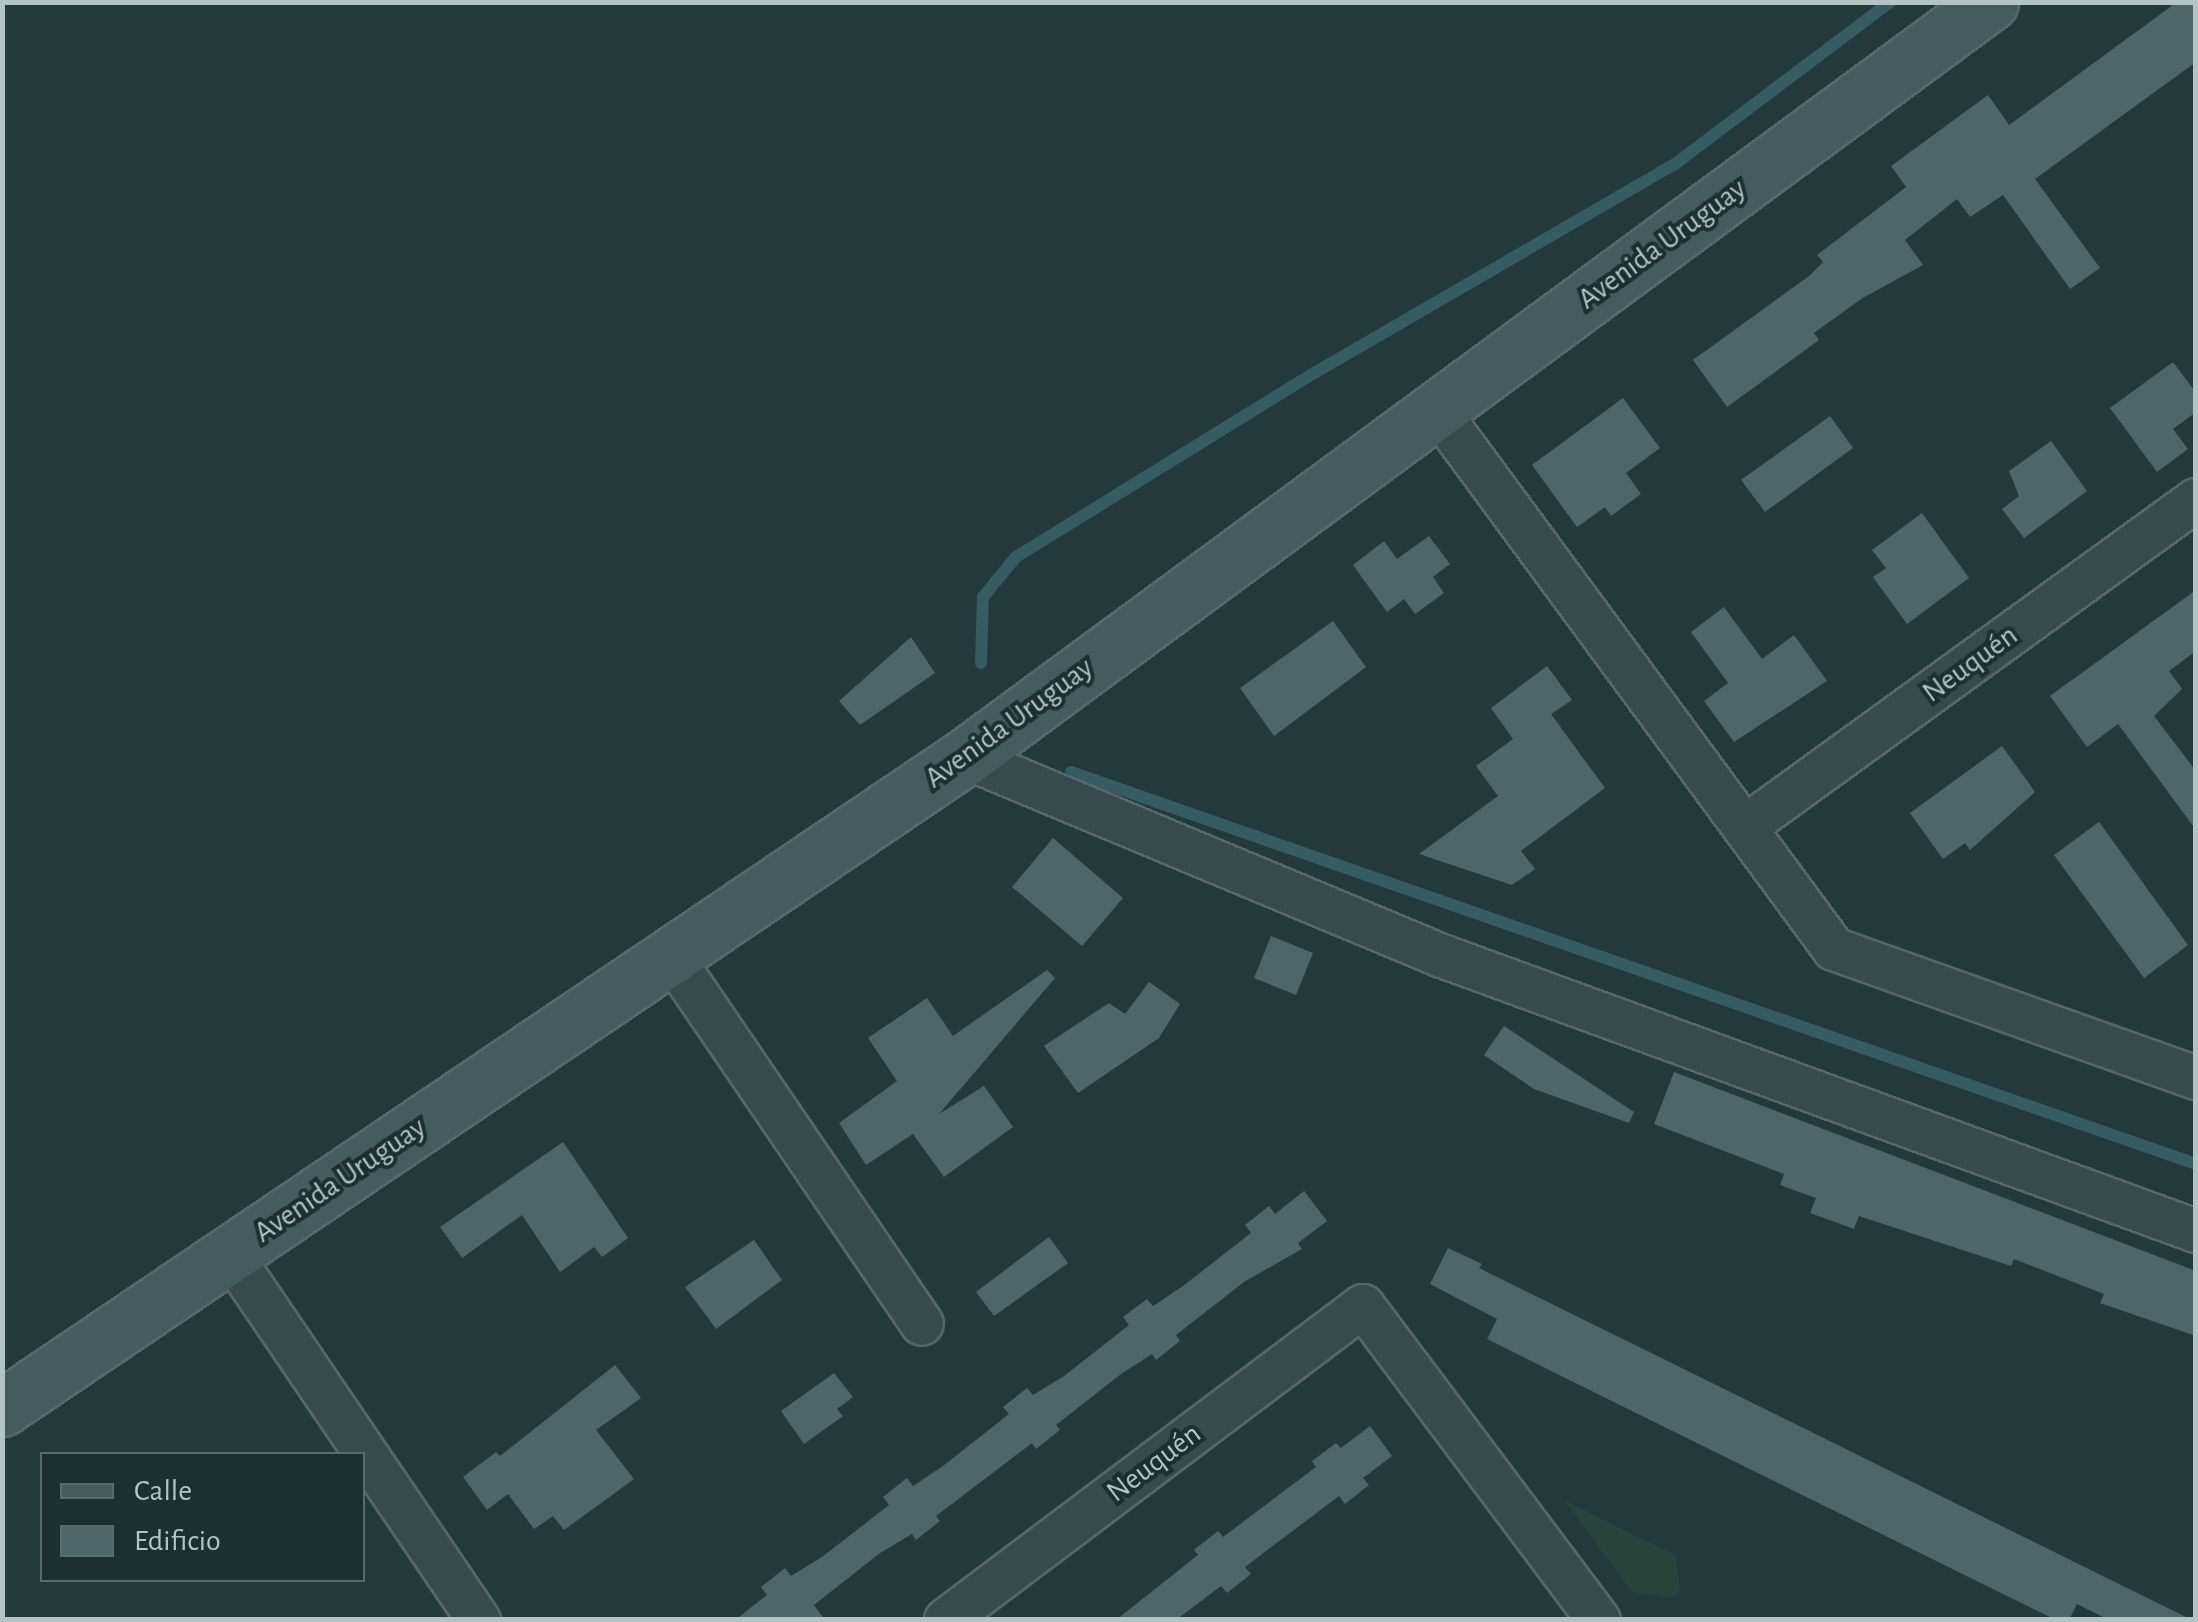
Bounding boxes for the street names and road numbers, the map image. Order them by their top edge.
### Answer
street label: Avenida Uruguay [1571,171,1753,317]
street label: Neuquén [1915,617,2025,711]
street label: Avenida Uruguay [918,650,1100,796]
street label: Avenida Uruguay [247,1109,433,1251]
street label: Neuquén [1100,1416,1208,1510]

